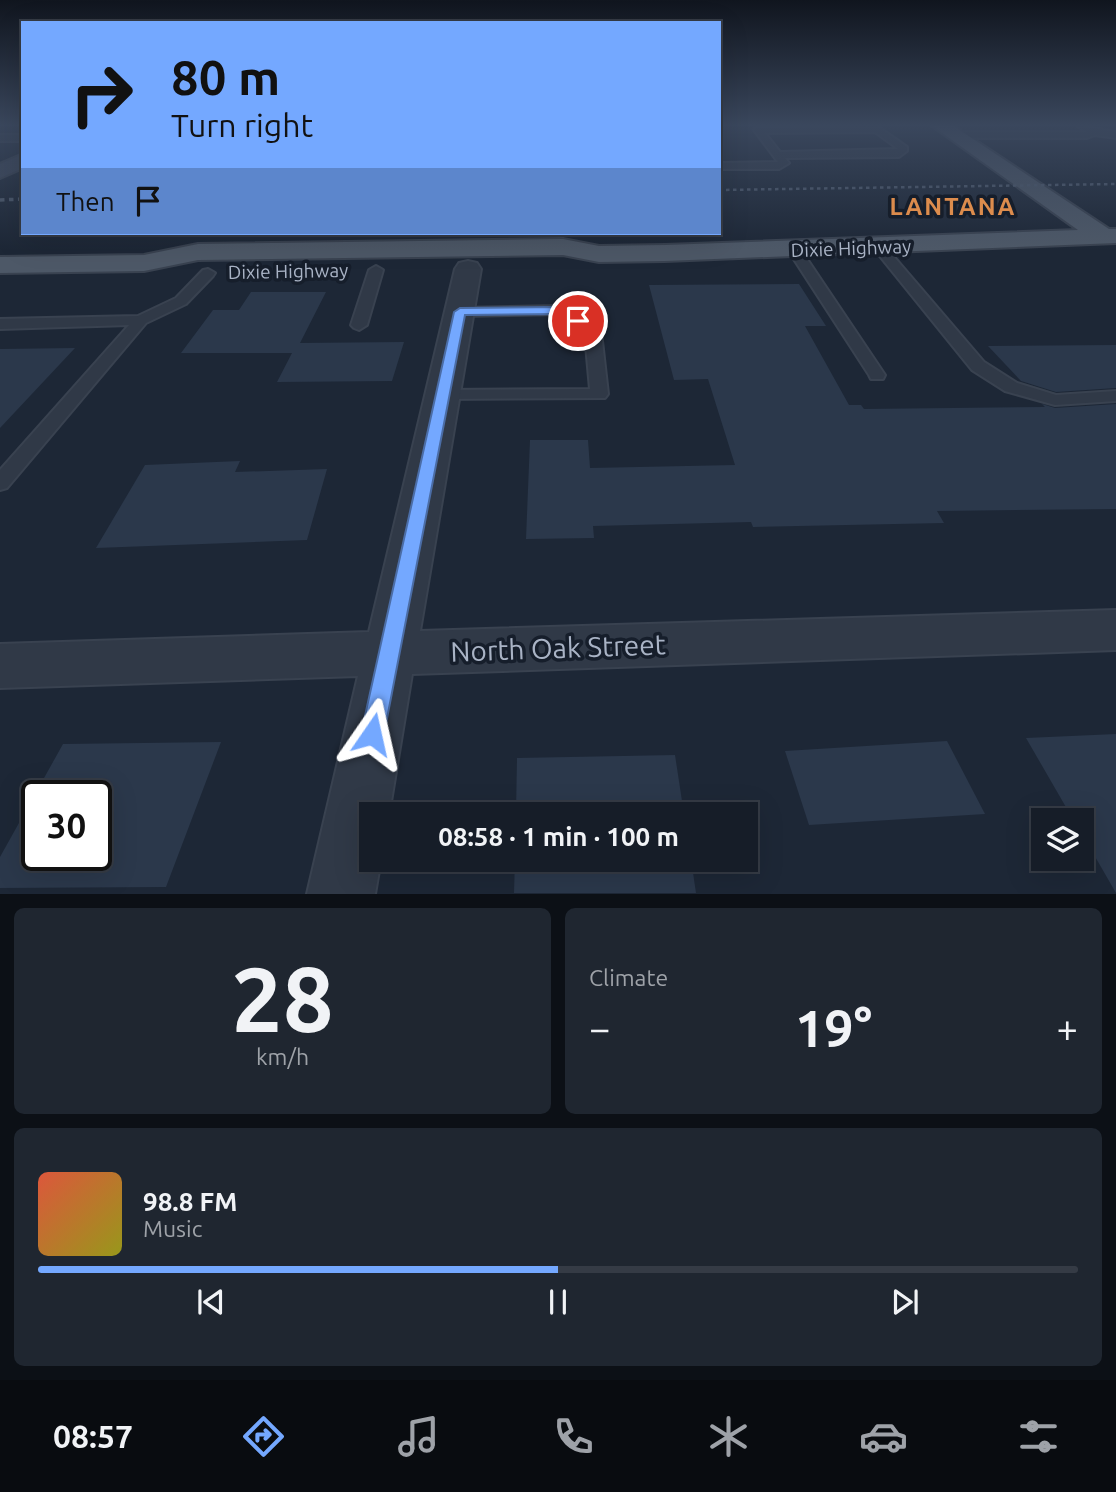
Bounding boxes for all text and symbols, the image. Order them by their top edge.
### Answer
icon: right [56,49,147,140]
text: 80 m [171,49,280,104]
text: Turn right [171,107,313,143]
icon: arrive [129,182,167,220]
text: Then [56,187,115,216]
district label: LANTANA [890,193,1016,220]
street label: Dixie Highway [790,235,912,261]
street label: Dixie Highway [228,259,348,283]
pin [548,291,608,351]
icon: arrive [559,302,597,340]
street label: North Oak Street [450,628,666,667]
position arrow [335,697,409,771]
speed limit sign: 30 [21,780,112,871]
map controls [1031,808,1094,871]
button: layers [1031,808,1094,871]
text: 08:58 · 1 min · 100 m [438,822,679,851]
text: 28 [231,947,334,1049]
text: Climate [589,965,668,990]
text: 19° [795,999,872,1057]
text: − [589,1007,610,1049]
text: + [1057,1007,1078,1049]
text: km/h [256,1044,309,1069]
text: 98.8 FM [143,1187,237,1216]
text: Music [143,1216,202,1241]
icon: previous [192,1283,230,1321]
icon: pause [539,1283,577,1321]
icon: next [886,1283,924,1321]
icon: directions [239,1412,288,1461]
icon: music [394,1412,443,1461]
icon: phone [549,1412,598,1461]
icon: climate [704,1412,753,1461]
icon: car [859,1412,908,1461]
icon: filters [1014,1412,1063,1461]
text: 08:57 [53,1418,133,1454]

